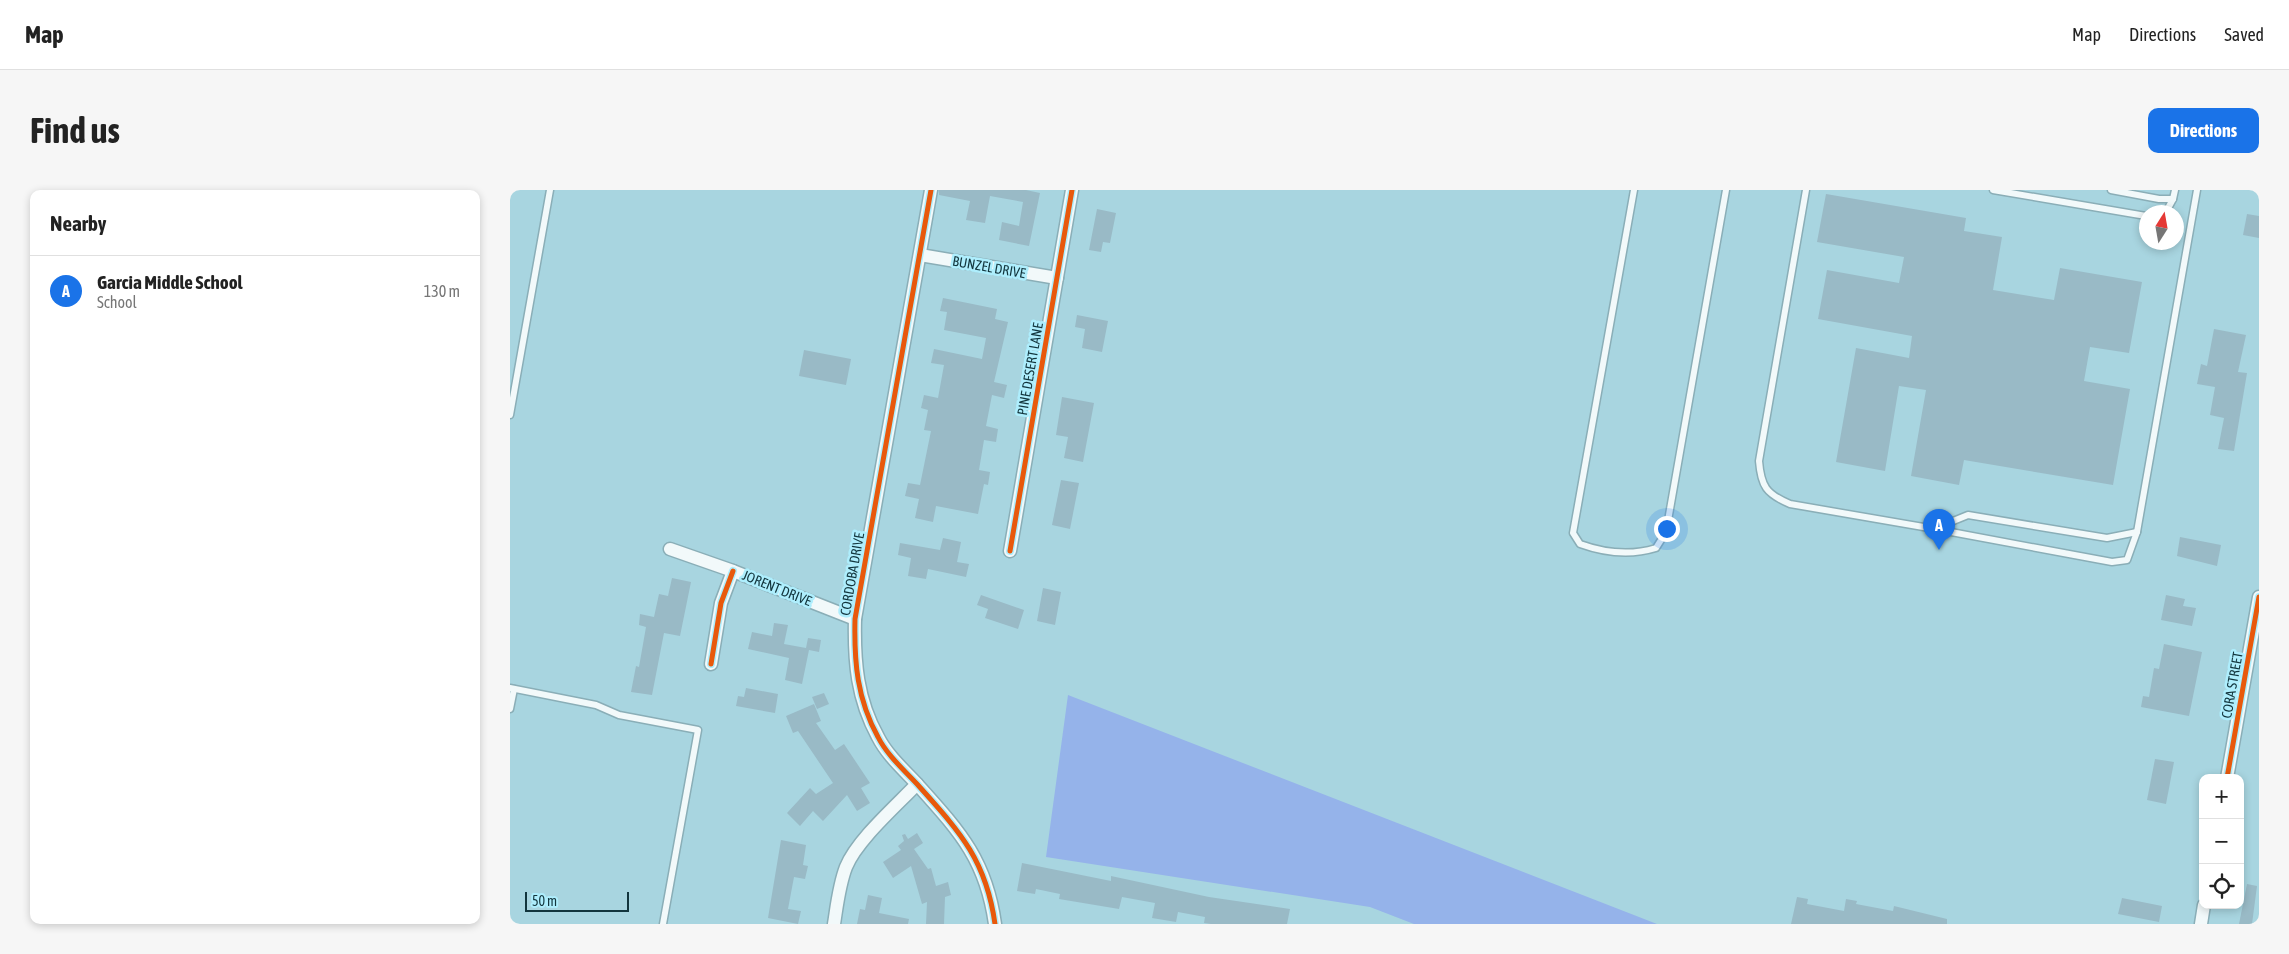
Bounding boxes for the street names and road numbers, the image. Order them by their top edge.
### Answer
street label: BUNZEL DRIVE [951,253,1027,281]
street label: PINE DESERT LANE [1014,321,1046,417]
street label: CORDOBA DRIVE [837,531,867,617]
street label: JORENT DRIVE [740,567,814,609]
street label: CORA STREET [2218,651,2246,719]

